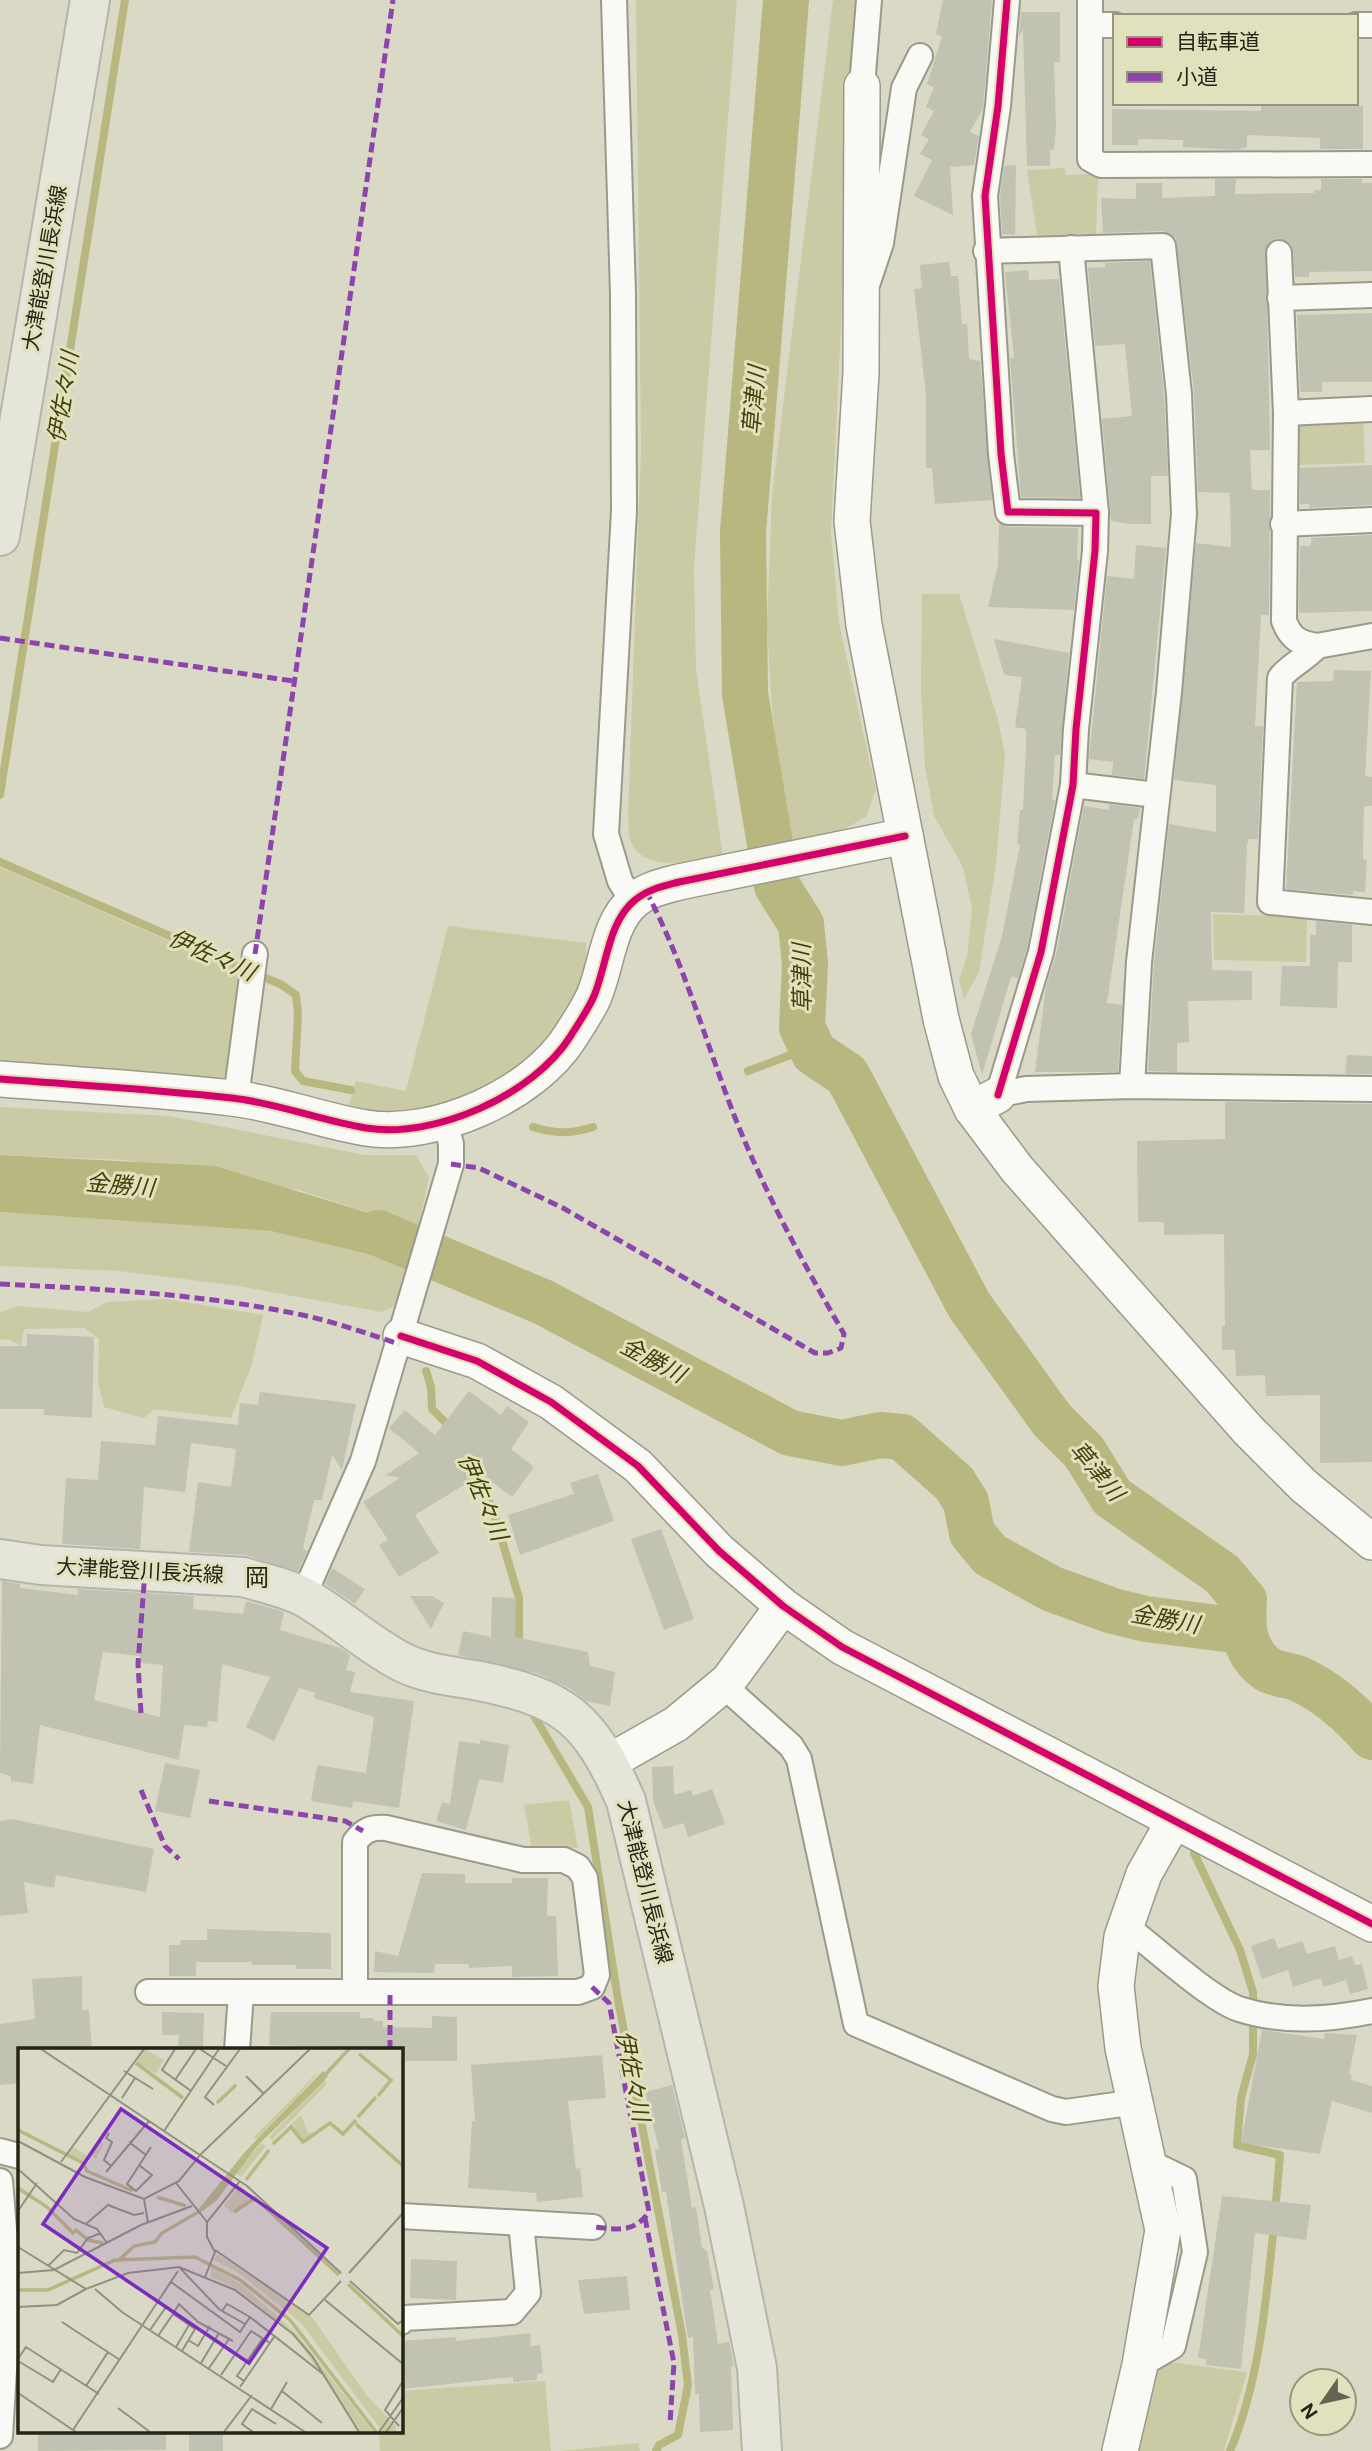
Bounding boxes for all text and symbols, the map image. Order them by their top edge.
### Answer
legend [1113,14,1358,105]
text: 自転車道 [1176,28,1260,56]
text: 小道 [1176,63,1218,91]
street label: 大津能登川長浜線 [17,183,73,353]
water label: 伊佐々川 [41,346,85,445]
water label: 草津川 [736,361,772,436]
water label: 伊佐々川 [164,923,263,989]
water label: 草津川 [786,940,818,1013]
water label: 金勝川 [84,1167,159,1203]
water label: 金勝川 [615,1331,693,1391]
water label: 草津川 [1063,1435,1133,1509]
water label: 伊佐々川 [451,1449,516,1548]
street label: 大津能登川長浜線 [55,1553,225,1589]
district label: 岡 [245,1562,269,1593]
water label: 金勝川 [1128,1598,1205,1640]
street label: 大津能登川長浜線 [611,1797,679,1967]
water label: 伊佐々川 [609,2028,657,2127]
inset map [18,2048,402,2434]
north arrow [1288,2367,1358,2437]
text: N [1295,2398,1324,2424]

